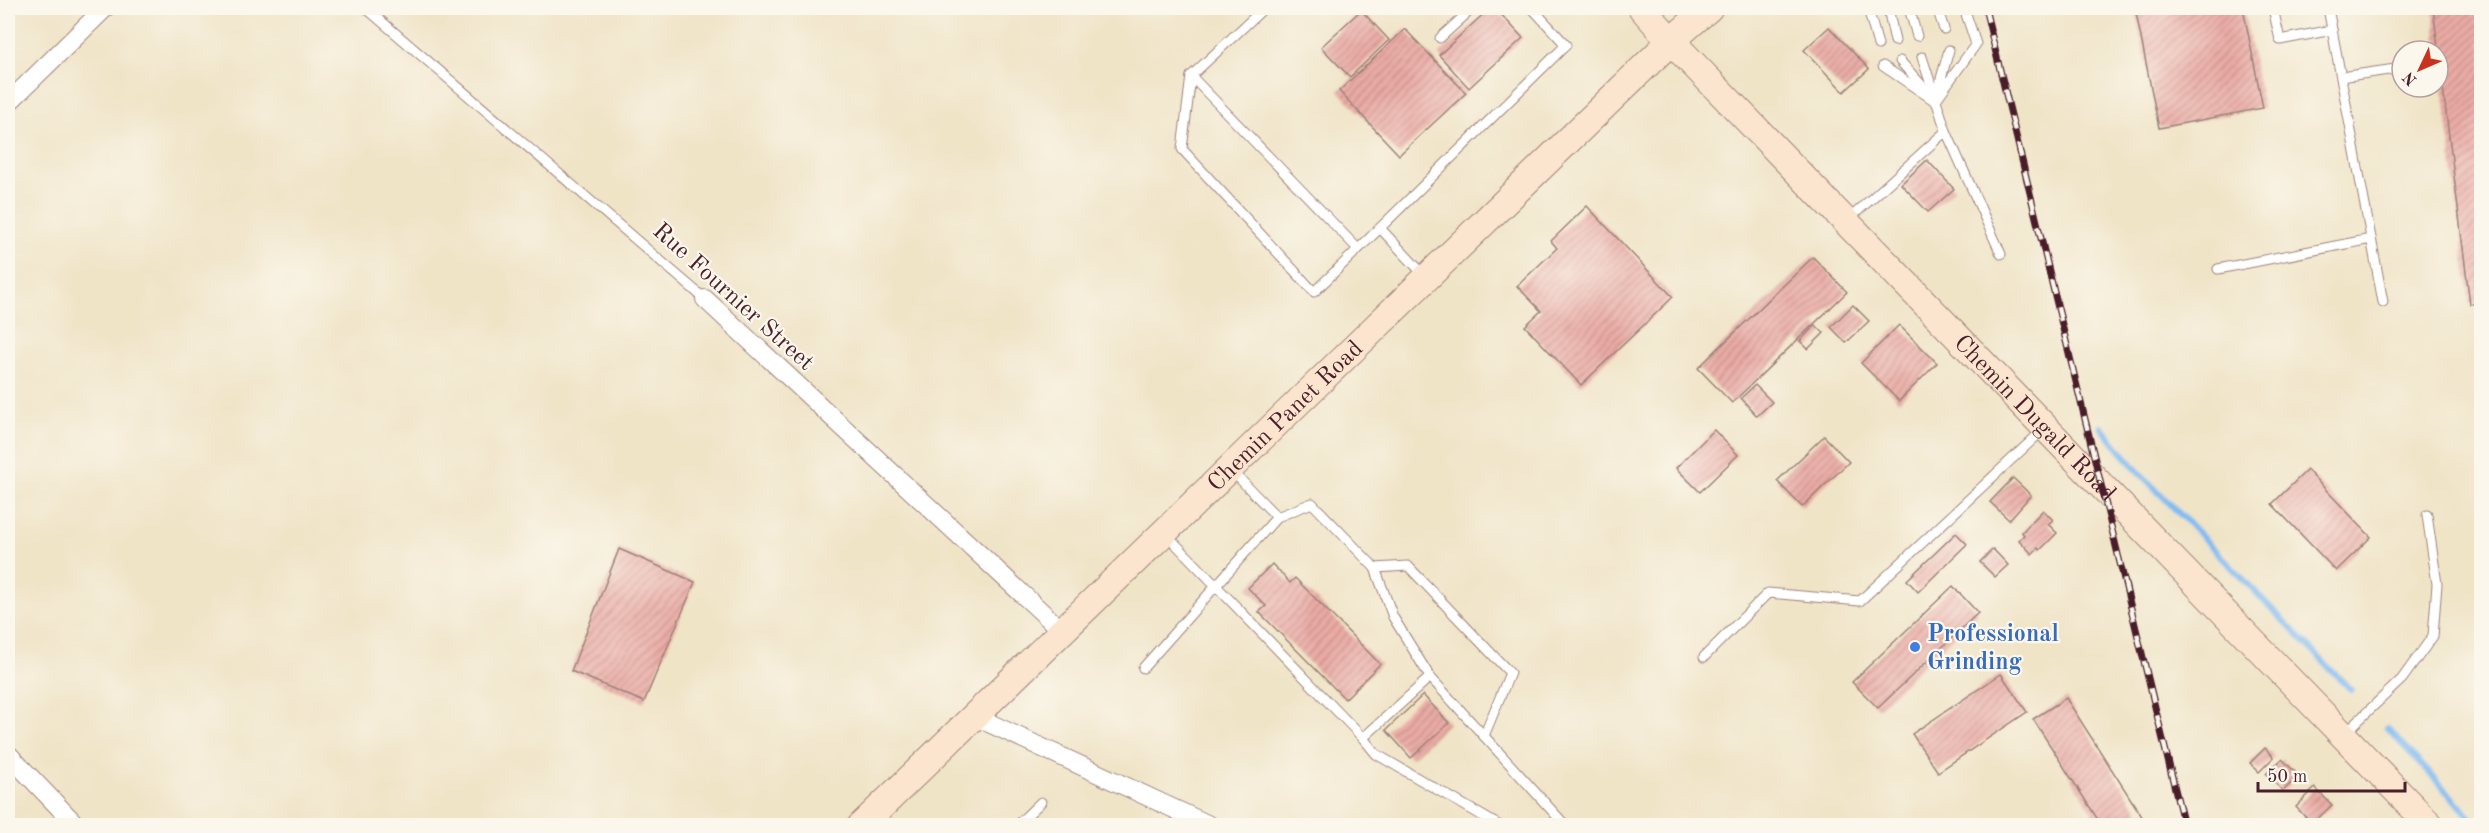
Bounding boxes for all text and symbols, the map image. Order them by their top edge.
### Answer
north arrow [2390,39,2450,99]
text: N [2400,68,2421,88]
street label: Rue Fournier Street [648,219,818,376]
street label: Chemin Dugald Road [1949,331,2120,507]
street label: Chemin Panet Road [1204,337,1368,497]
place label: Professional Grinding [1927,623,2059,675]
marker: Professional Grinding [1908,640,1922,654]
scale bar [2258,755,2405,793]
text: 50 m [2267,768,2307,786]

